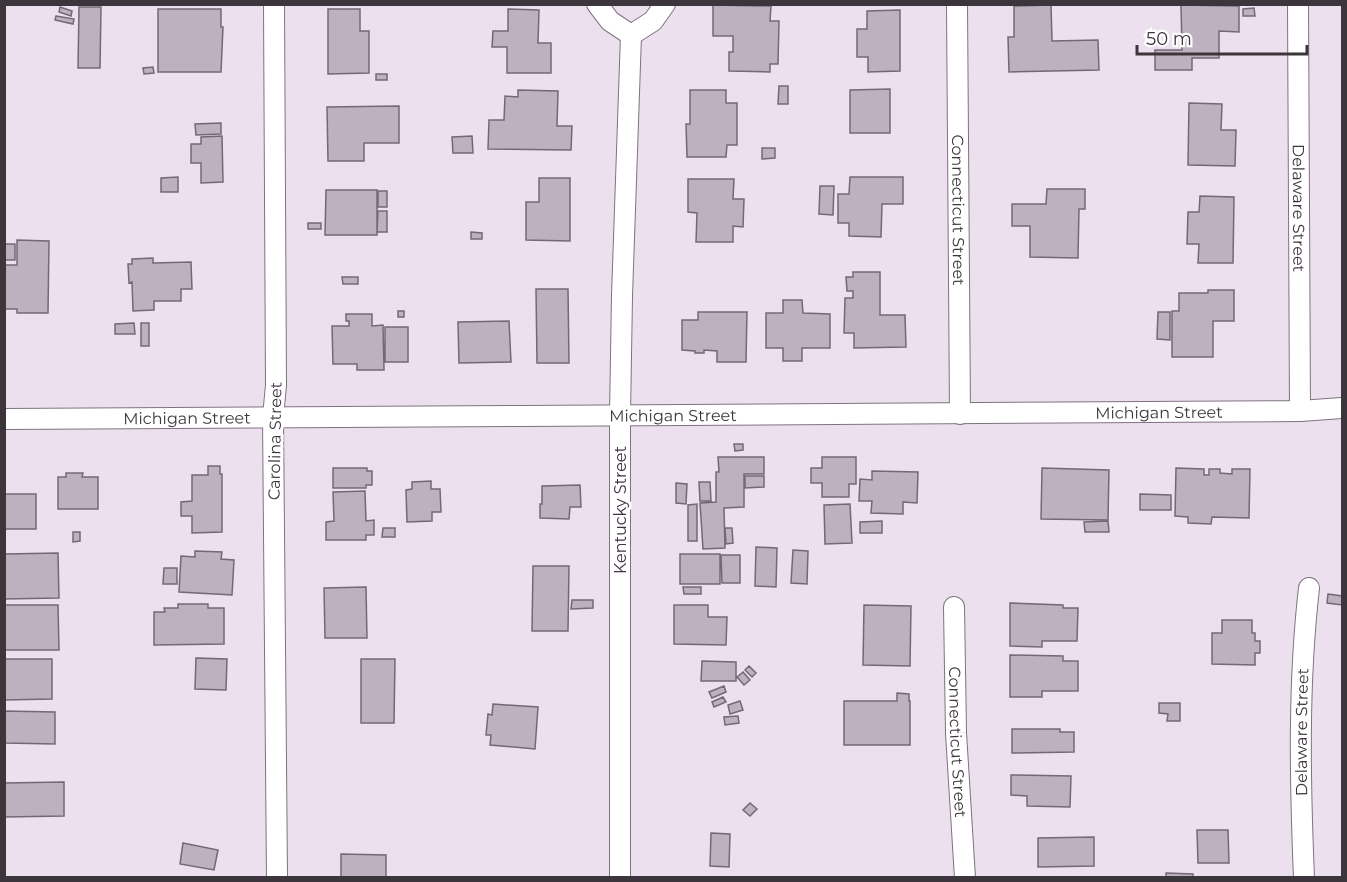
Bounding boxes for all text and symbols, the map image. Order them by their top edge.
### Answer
scale bar [1137,18,1306,56]
text: 50 m [1146,28,1192,50]
street label: Connecticut Street [948,134,969,286]
street label: Delaware Street [1289,144,1309,273]
street label: Carolina Street [264,381,286,500]
street label: Michigan Street [1095,402,1223,422]
street label: Michigan Street [609,405,737,425]
street label: Michigan Street [123,408,251,428]
street label: Kentucky Street [611,445,630,574]
street label: Connecticut Street [945,666,971,818]
street label: Delaware Street [1291,667,1312,796]

